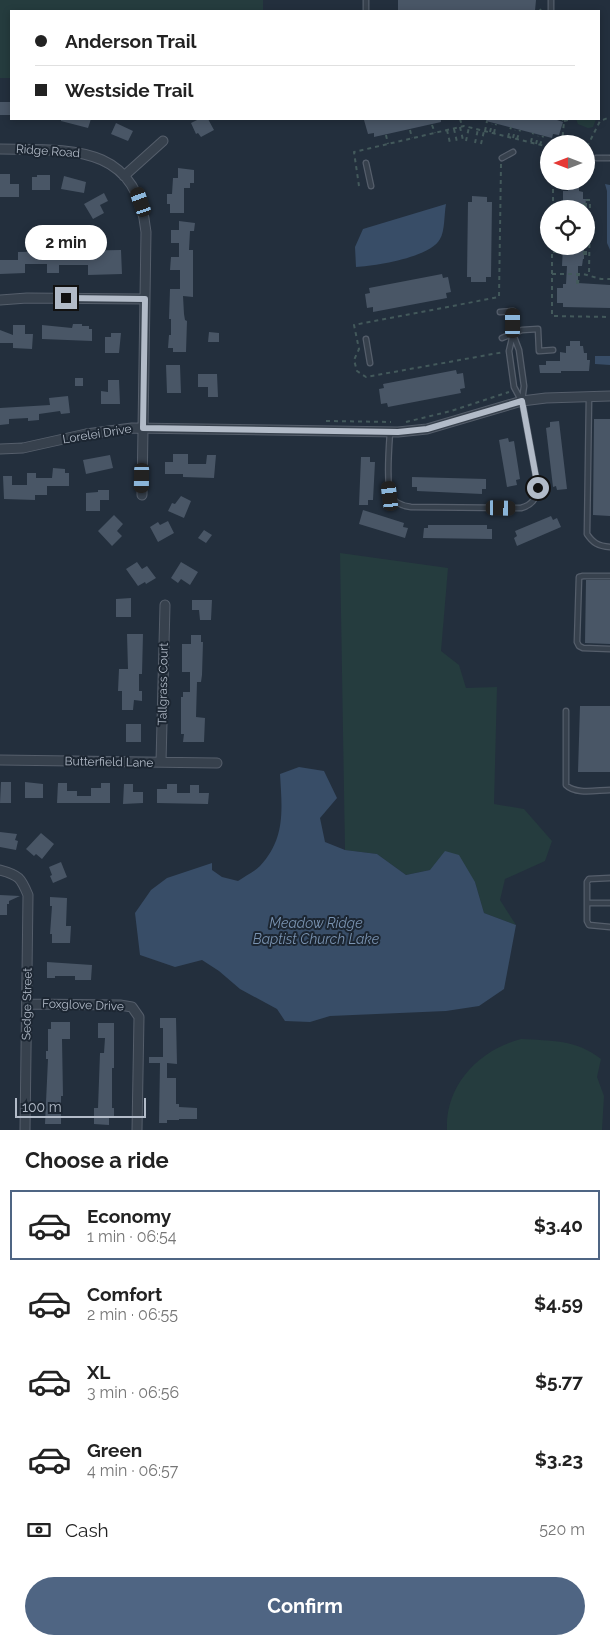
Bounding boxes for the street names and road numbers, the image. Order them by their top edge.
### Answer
street label: Ridge Road [16,142,80,160]
street label: Lorelei Drive [61,422,133,446]
street label: Tallgrass Court [155,643,171,725]
street label: Butterfield Lane [64,754,154,770]
street label: Sedge Street [19,968,35,1040]
street label: Foxglove Drive [42,997,124,1013]

